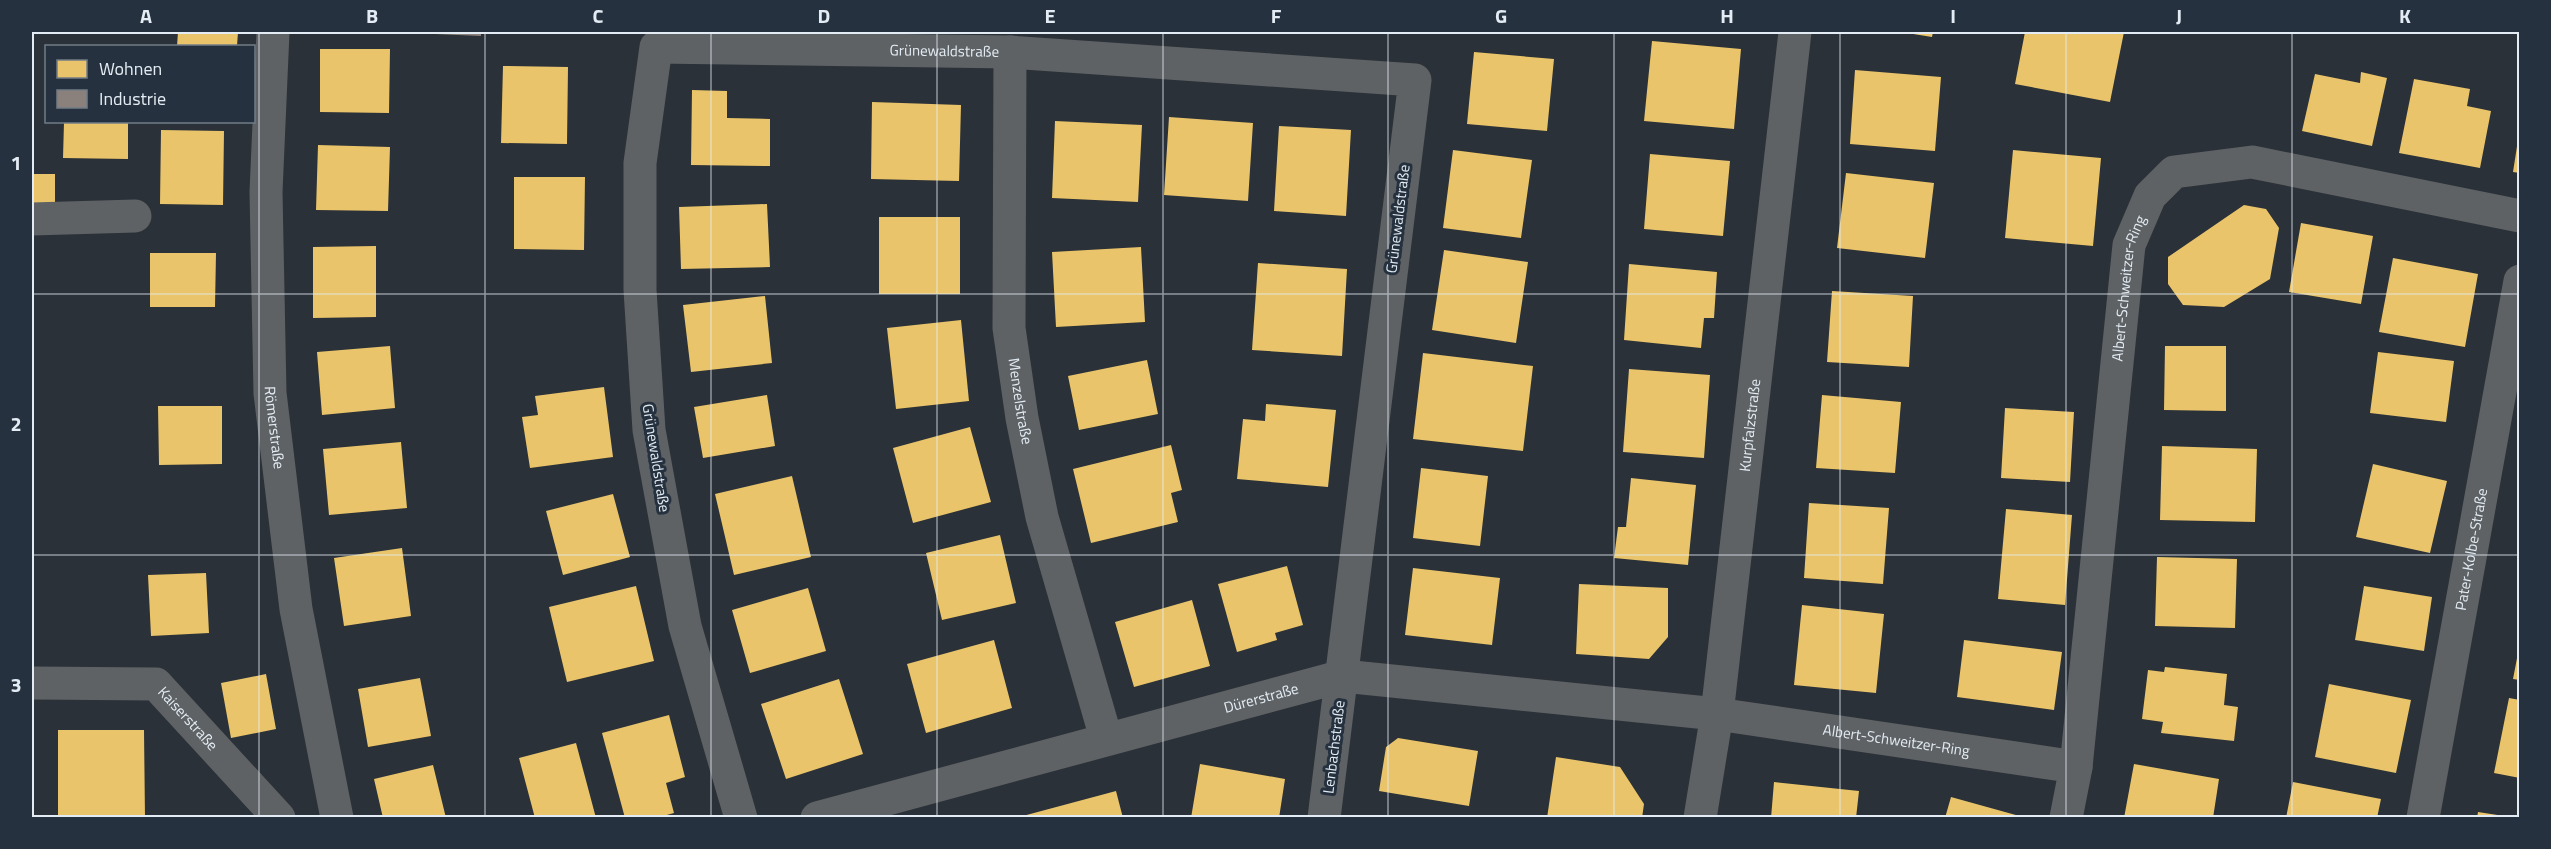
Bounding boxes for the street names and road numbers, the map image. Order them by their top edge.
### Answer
street label: Grünewaldstraße [889,38,999,63]
street label: Grünewaldstraße [1379,163,1416,275]
street label: Albert-Schweitzer-Ring [2105,211,2152,362]
street label: Menzelstraße [1002,356,1039,446]
street label: Kurpfalzstraße [1733,378,1766,473]
street label: Römerstraße [259,386,291,470]
street label: Grünewaldstraße [637,402,676,514]
street label: Pater-Kolbe-Straße [2449,486,2493,612]
street label: Dürerstraße [1221,677,1301,719]
street label: Kaiserstraße [153,681,224,756]
street label: Lenbachstraße [1316,699,1351,795]
street label: Albert-Schweitzer-Ring [1821,718,1972,762]

